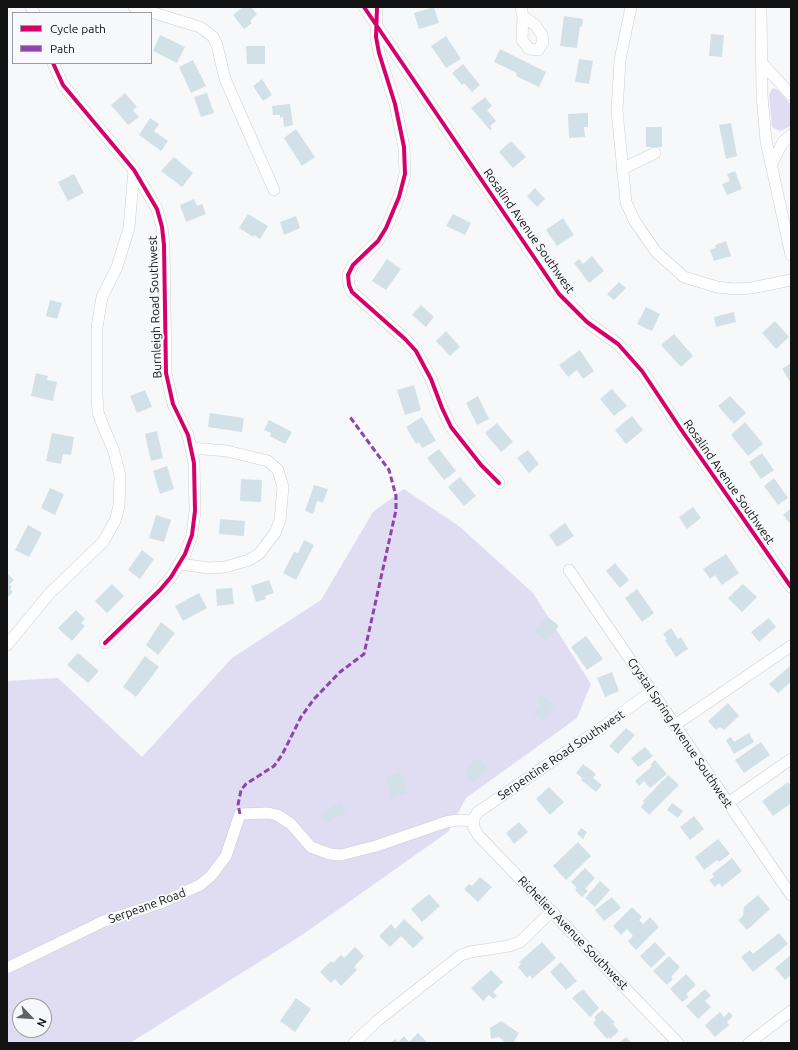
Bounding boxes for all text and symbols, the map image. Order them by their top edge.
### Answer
legend [12,12,152,64]
text: Cycle path [50,22,106,35]
text: Path [50,42,75,55]
street label: Rosalind Avenue Southwest [480,166,578,296]
street label: Burnleigh Road Southwest [145,235,165,379]
street label: Rosalind Avenue Southwest [680,417,778,547]
street label: Crystal Spring Avenue Southwest [624,655,736,811]
street label: Serpentine Road Southwest [495,707,627,803]
street label: Richelieu Avenue Southwest [515,873,631,993]
street label: Serpeane Road [106,885,188,927]
north arrow [12,998,52,1038]
text: N [35,1016,49,1029]

